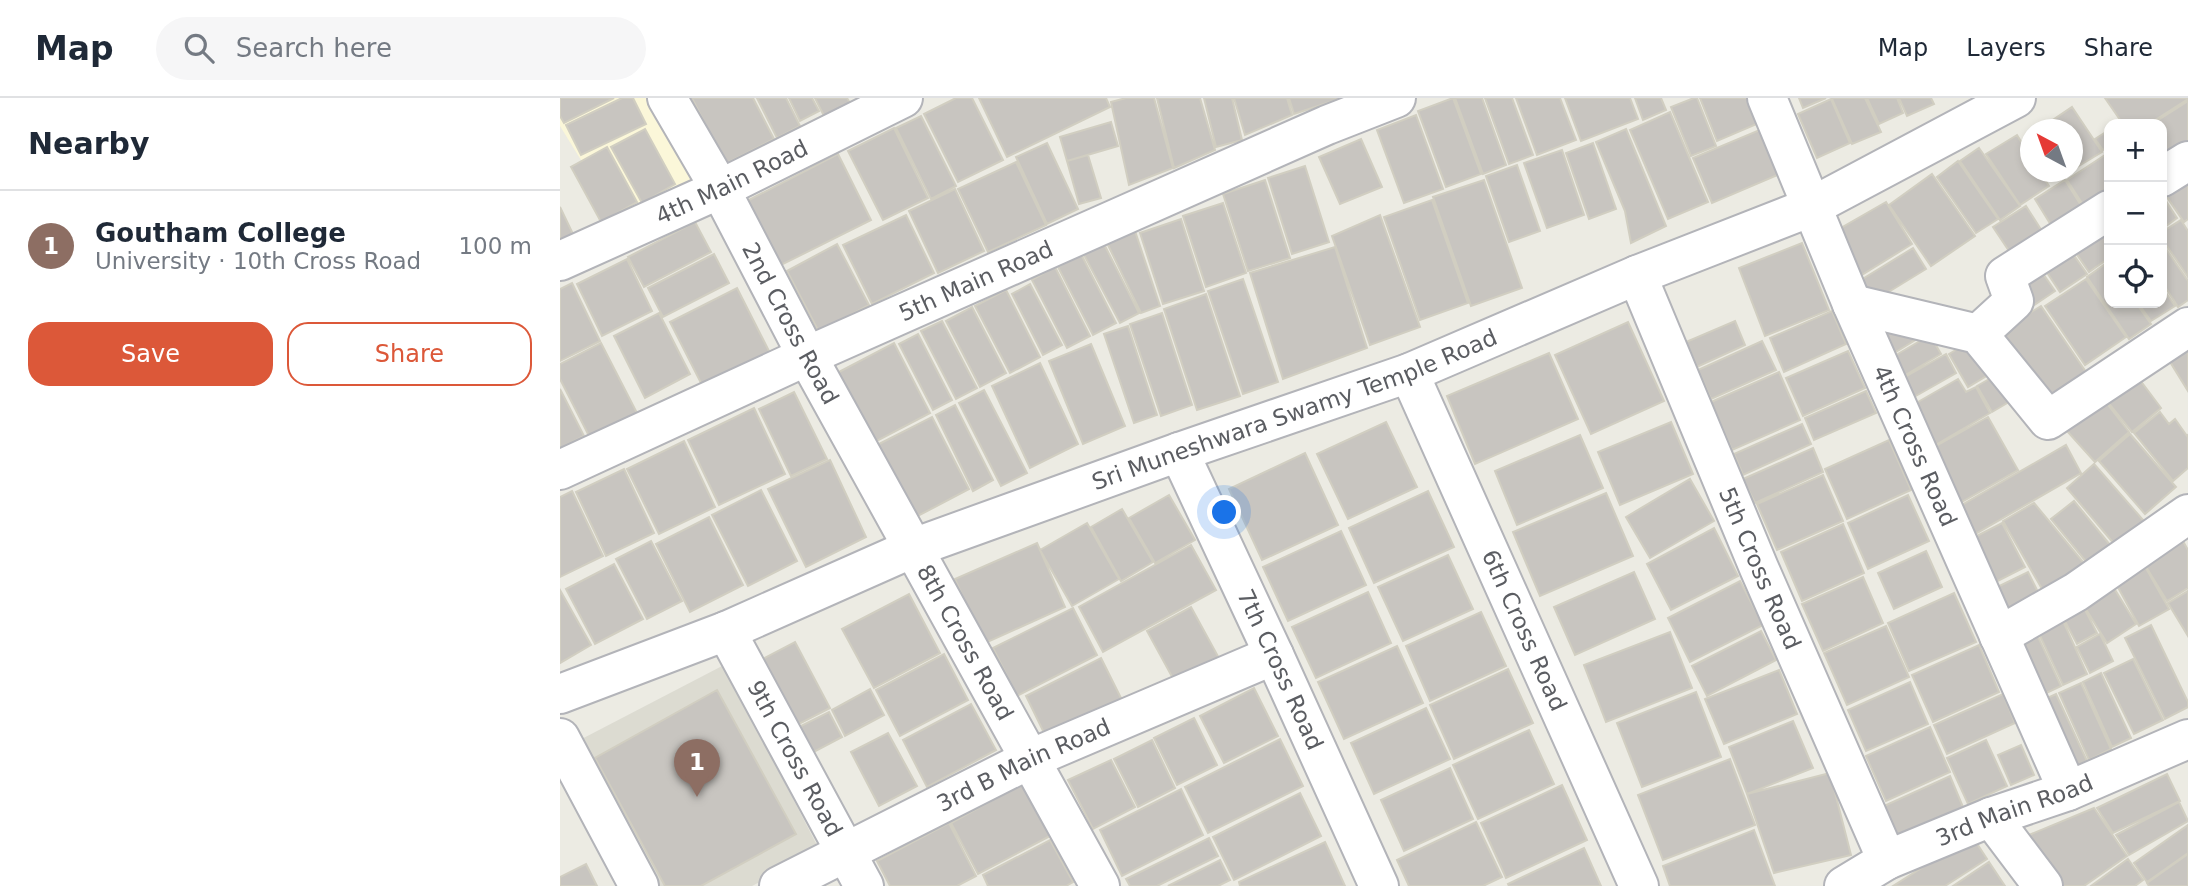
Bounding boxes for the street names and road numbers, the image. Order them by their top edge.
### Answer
street label: 4th Main Road [652,134,812,229]
street label: 5th Main Road [895,235,1057,326]
street label: 2nd Cross Road [737,238,844,409]
street label: Sri Muneshwara Swamy Temple Road [1089,324,1501,495]
street label: 4th Cross Road [1868,361,1962,530]
street label: 5th Cross Road [1714,483,1806,653]
street label: 6th Cross Road [1477,546,1572,715]
street label: 8th Cross Road [912,560,1019,725]
street label: 7th Cross Road [1232,585,1328,754]
street label: 9th Cross Road [742,676,848,841]
street label: 3rd B Main Road [933,713,1114,817]
street label: 3rd Main Road [1932,769,2097,851]

